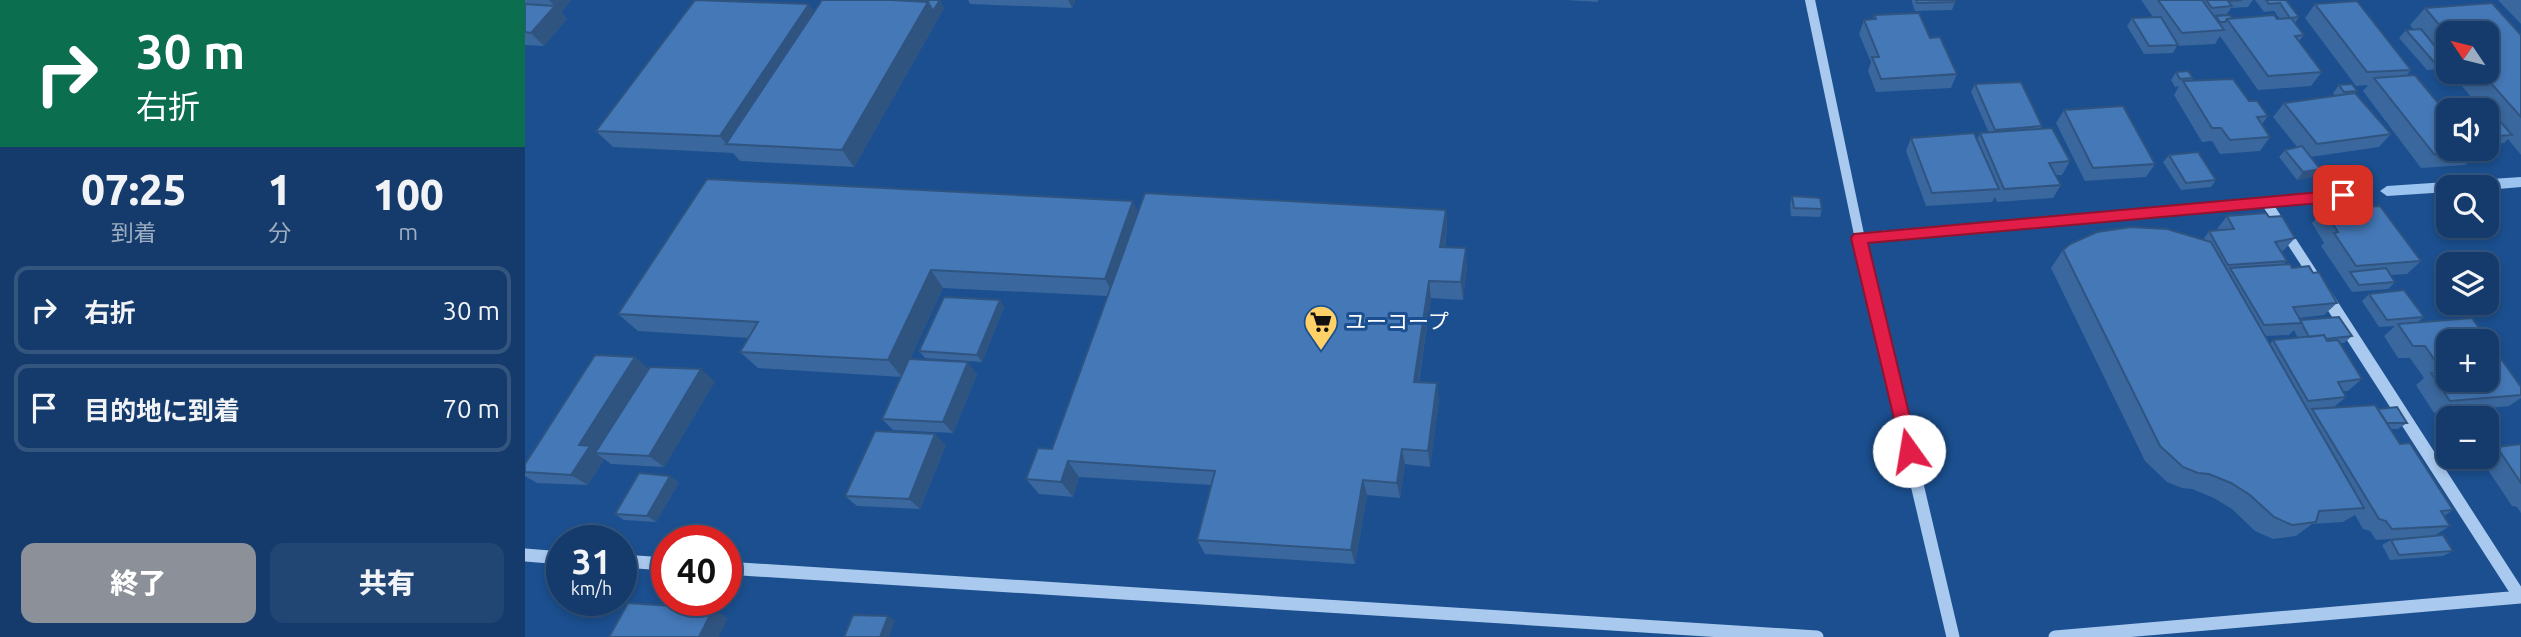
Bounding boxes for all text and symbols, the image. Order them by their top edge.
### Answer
north arrow [2436,21,2499,84]
map controls [2436,21,2499,469]
text: 30 m [136,23,245,78]
icon: right [21,28,112,119]
text: 右折 [136,88,200,124]
button: sound [2436,98,2499,161]
pin [2313,165,2373,225]
text: 07:25 [81,166,186,213]
text: 1 [268,166,291,213]
text: 100 [373,171,444,218]
button: search [2436,175,2499,238]
icon: arrive [2324,176,2362,214]
text: m [398,219,418,244]
text: 到着 [111,220,157,245]
text: 分 [268,220,291,245]
button: layers [2436,252,2499,315]
icon: right [25,291,63,329]
text: 30 m [442,296,500,325]
text: 右折 [84,298,136,327]
supermarket icon: ユーコープ [1302,303,1340,352]
place label: ユーコープ [1345,309,1449,333]
button: + [2436,329,2499,392]
icon: arrive [25,389,63,427]
text: 70 m [442,394,500,423]
text: 目的地に到着 [84,396,240,425]
button: − [2436,406,2499,469]
position arrow [1872,414,1946,488]
speed limit sign: 40 [651,525,742,616]
text: 31 [572,541,611,581]
button: 終了 [21,543,256,623]
button: 共有 [270,543,504,623]
text: km/h [571,578,612,598]

